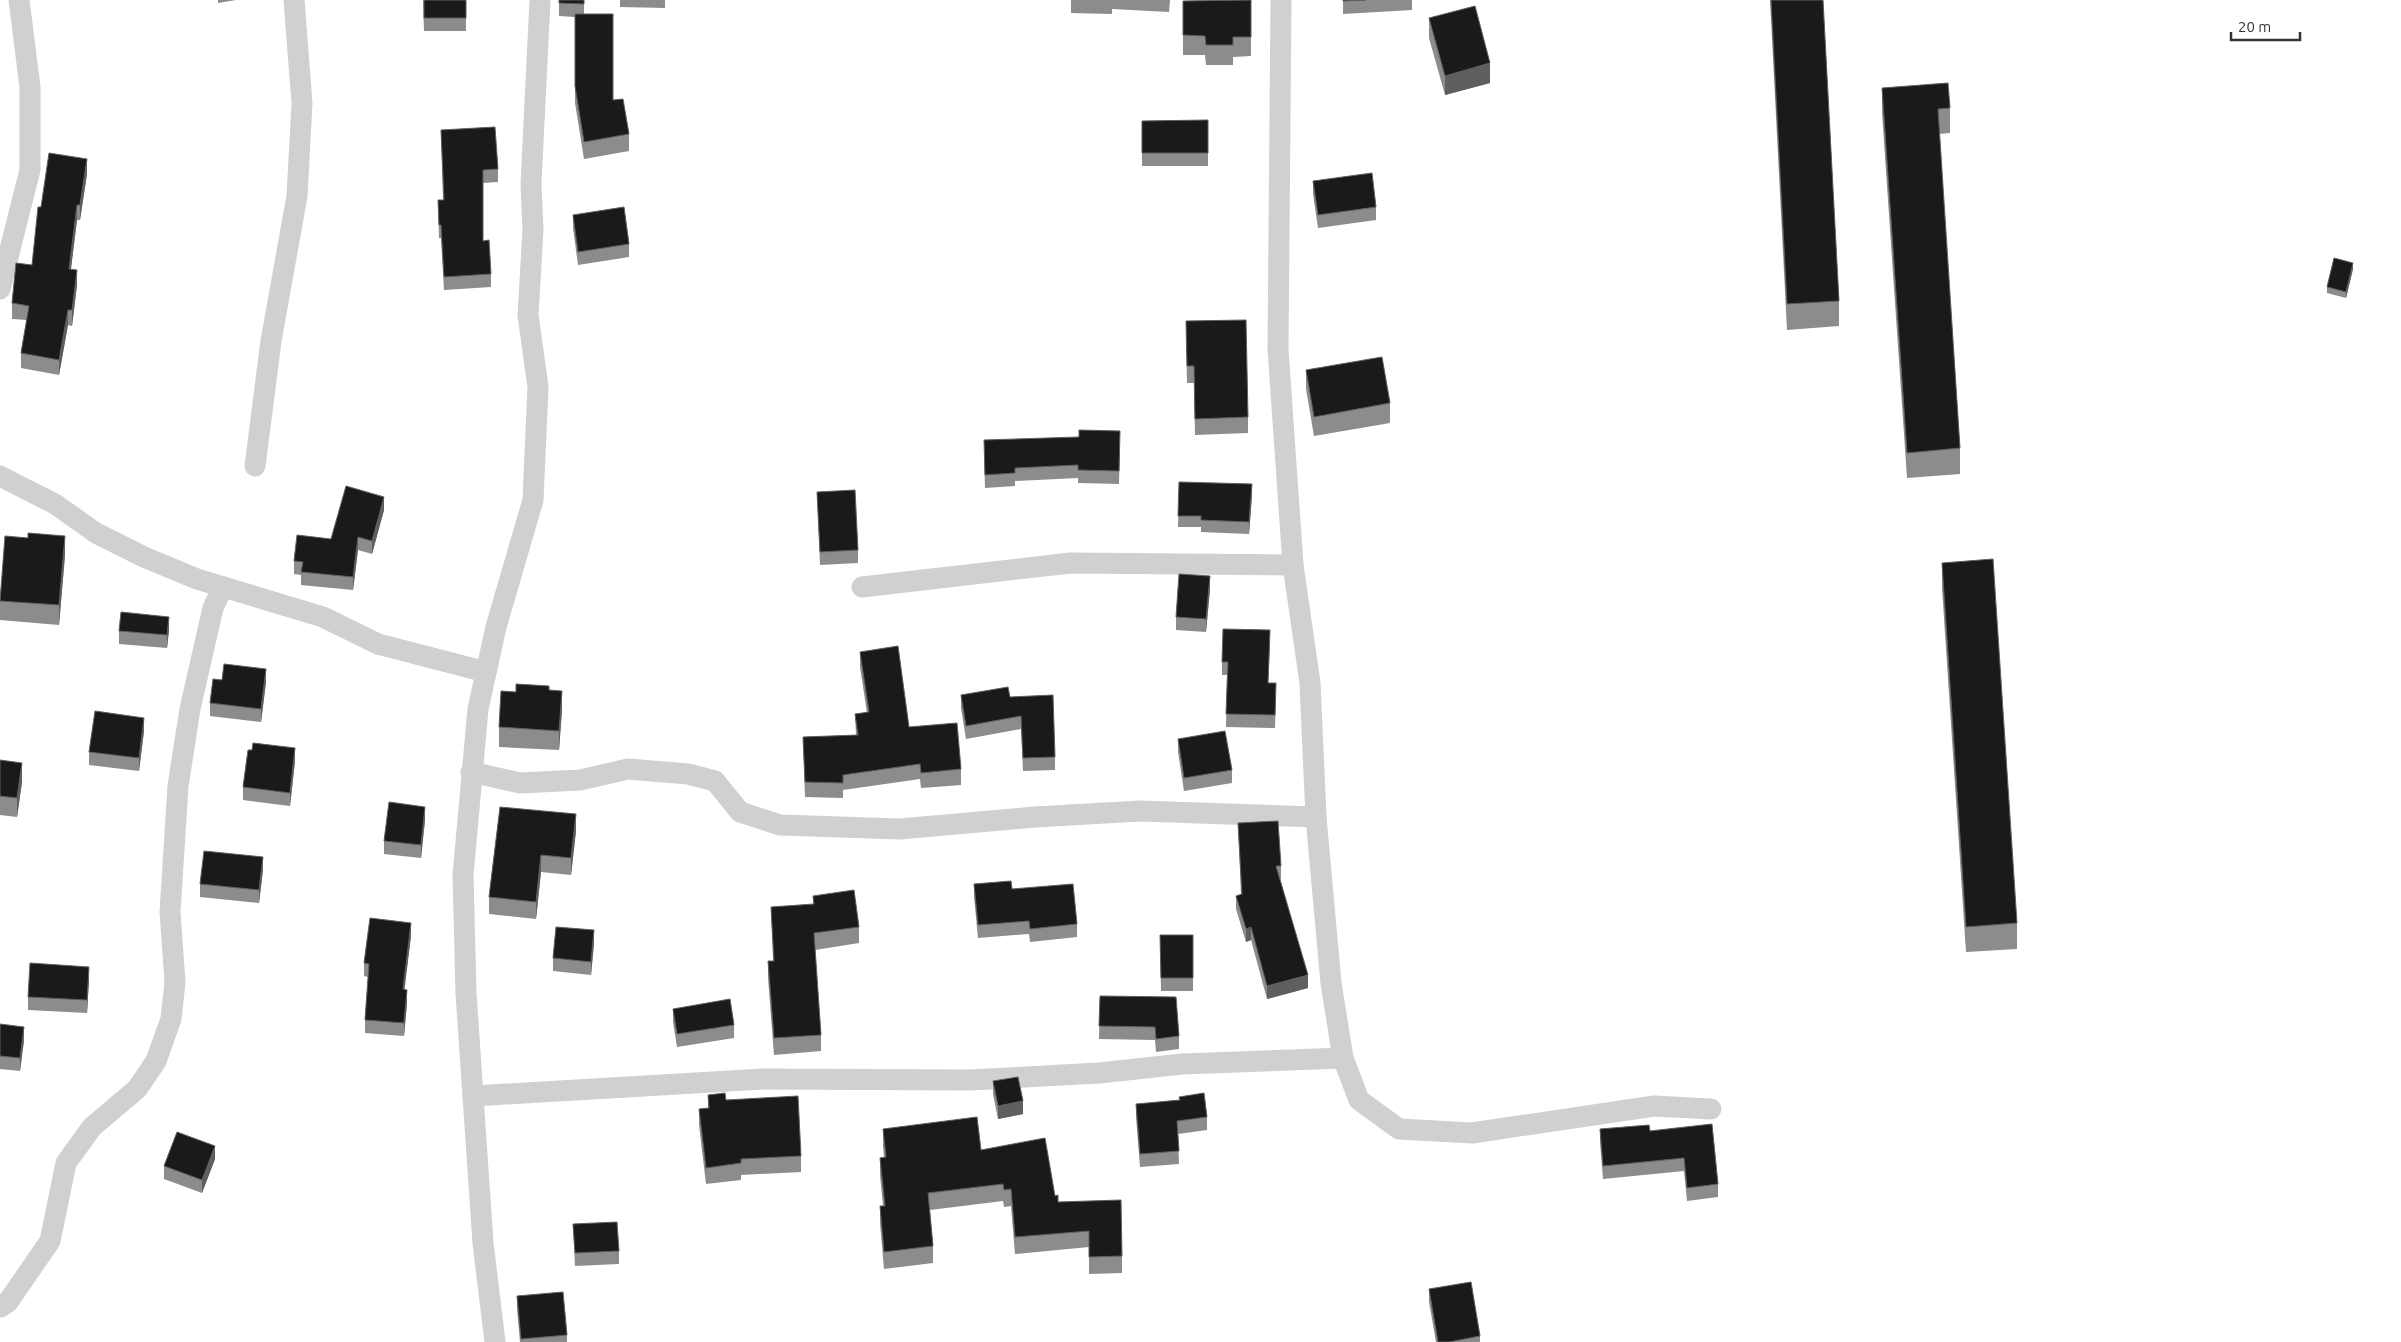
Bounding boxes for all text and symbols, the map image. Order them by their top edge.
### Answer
scale bar [2231,10,2300,42]
text: 20 m [2238,18,2271,35]

